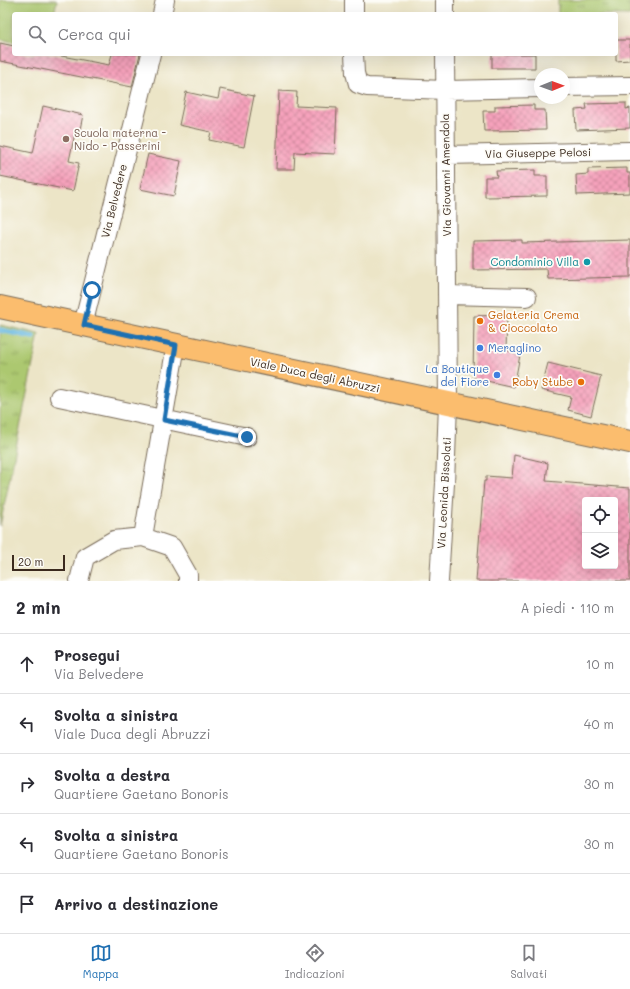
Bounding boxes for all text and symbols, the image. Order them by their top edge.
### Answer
search box [12,12,618,56]
icon: search [26,23,48,45]
text: Cerca qui [58,24,131,44]
north arrow [534,68,570,104]
street label: Via Giovanni Amendola [437,113,454,237]
place label: Scuola materna - Nido - Passerini [74,125,167,153]
marker: Scuola materna - Nido - Passerini [61,134,71,144]
street label: Via Giuseppe Pelosi [485,144,591,161]
street label: Via Belvedere [97,162,130,240]
place label: Condominio Villa [491,254,579,269]
marker: Condominio Villa [582,257,592,267]
route start [83,281,101,299]
place label: Gelateria Crema & Cioccolato [488,307,579,335]
marker: Gelateria Crema & Cioccolato [475,316,485,326]
place label: Meraglino [488,340,542,355]
marker: Meraglino [475,343,485,353]
street label: Viale Duca degli Abruzzi [249,353,381,396]
place label: La Boutique del Fiore [425,361,489,389]
marker: La Boutique del Fiore [492,370,502,380]
place label: Roby Stube [512,374,573,389]
marker: Roby Stube [576,377,586,387]
route end [238,428,256,446]
street label: Via Leonida Bissolati [433,437,454,549]
map controls [582,497,618,569]
button: locate [582,497,618,533]
button: layers [582,533,618,569]
scale bar [12,553,65,572]
text: 20 m [18,554,43,569]
text: 2 min [16,596,61,618]
text: A piedi · 110 m [520,599,614,616]
text: Prosegui [54,645,120,665]
icon: ahead [16,653,38,675]
text: 10 m [586,655,614,672]
text: Via Belvedere [54,665,144,682]
text: Svolta a sinistra [54,705,178,725]
icon: left [16,713,38,735]
text: 40 m [584,715,614,732]
text: Viale Duca degli Abruzzi [54,725,210,742]
text: Svolta a destra [54,765,170,785]
icon: right [16,773,38,795]
text: 30 m [584,775,614,792]
text: Quartiere Gaetano Bonoris [54,785,229,802]
text: Svolta a sinistra [54,825,178,845]
icon: left [16,833,38,855]
text: 30 m [584,835,614,852]
text: Quartiere Gaetano Bonoris [54,845,229,862]
icon: arrive [16,893,38,915]
text: Arrivo a destinazione [54,894,218,914]
tab: Mappa [83,942,119,981]
tab: Indicazioni [285,942,345,981]
tab: Salvati [510,942,547,981]

